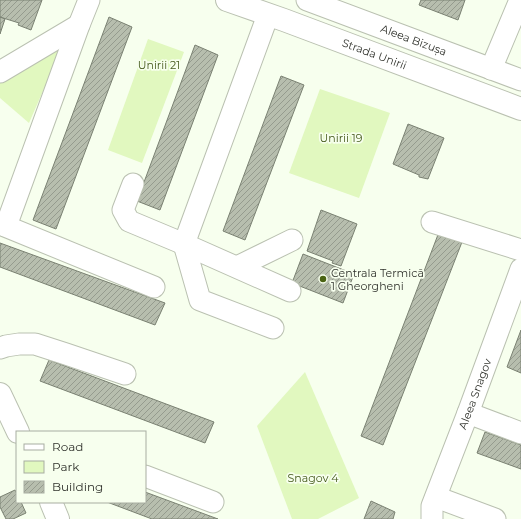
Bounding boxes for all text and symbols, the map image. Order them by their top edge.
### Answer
street label: Aleea Bizușa [379,21,449,59]
street label: Strada Unirii [340,35,409,72]
park label: Unirii 21 [138,58,180,72]
park label: Unirii 19 [320,131,363,145]
place label: Centrala Termică 1 Gheorgheni [331,266,424,293]
marker: Centrala Termică 1 Gheorgheni [318,274,328,284]
street label: Aleea Snagov [455,357,494,431]
legend [16,431,146,503]
text: Road [52,439,83,454]
text: Park [52,459,80,474]
park label: Snagov 4 [287,471,339,485]
text: Building [52,479,103,494]

